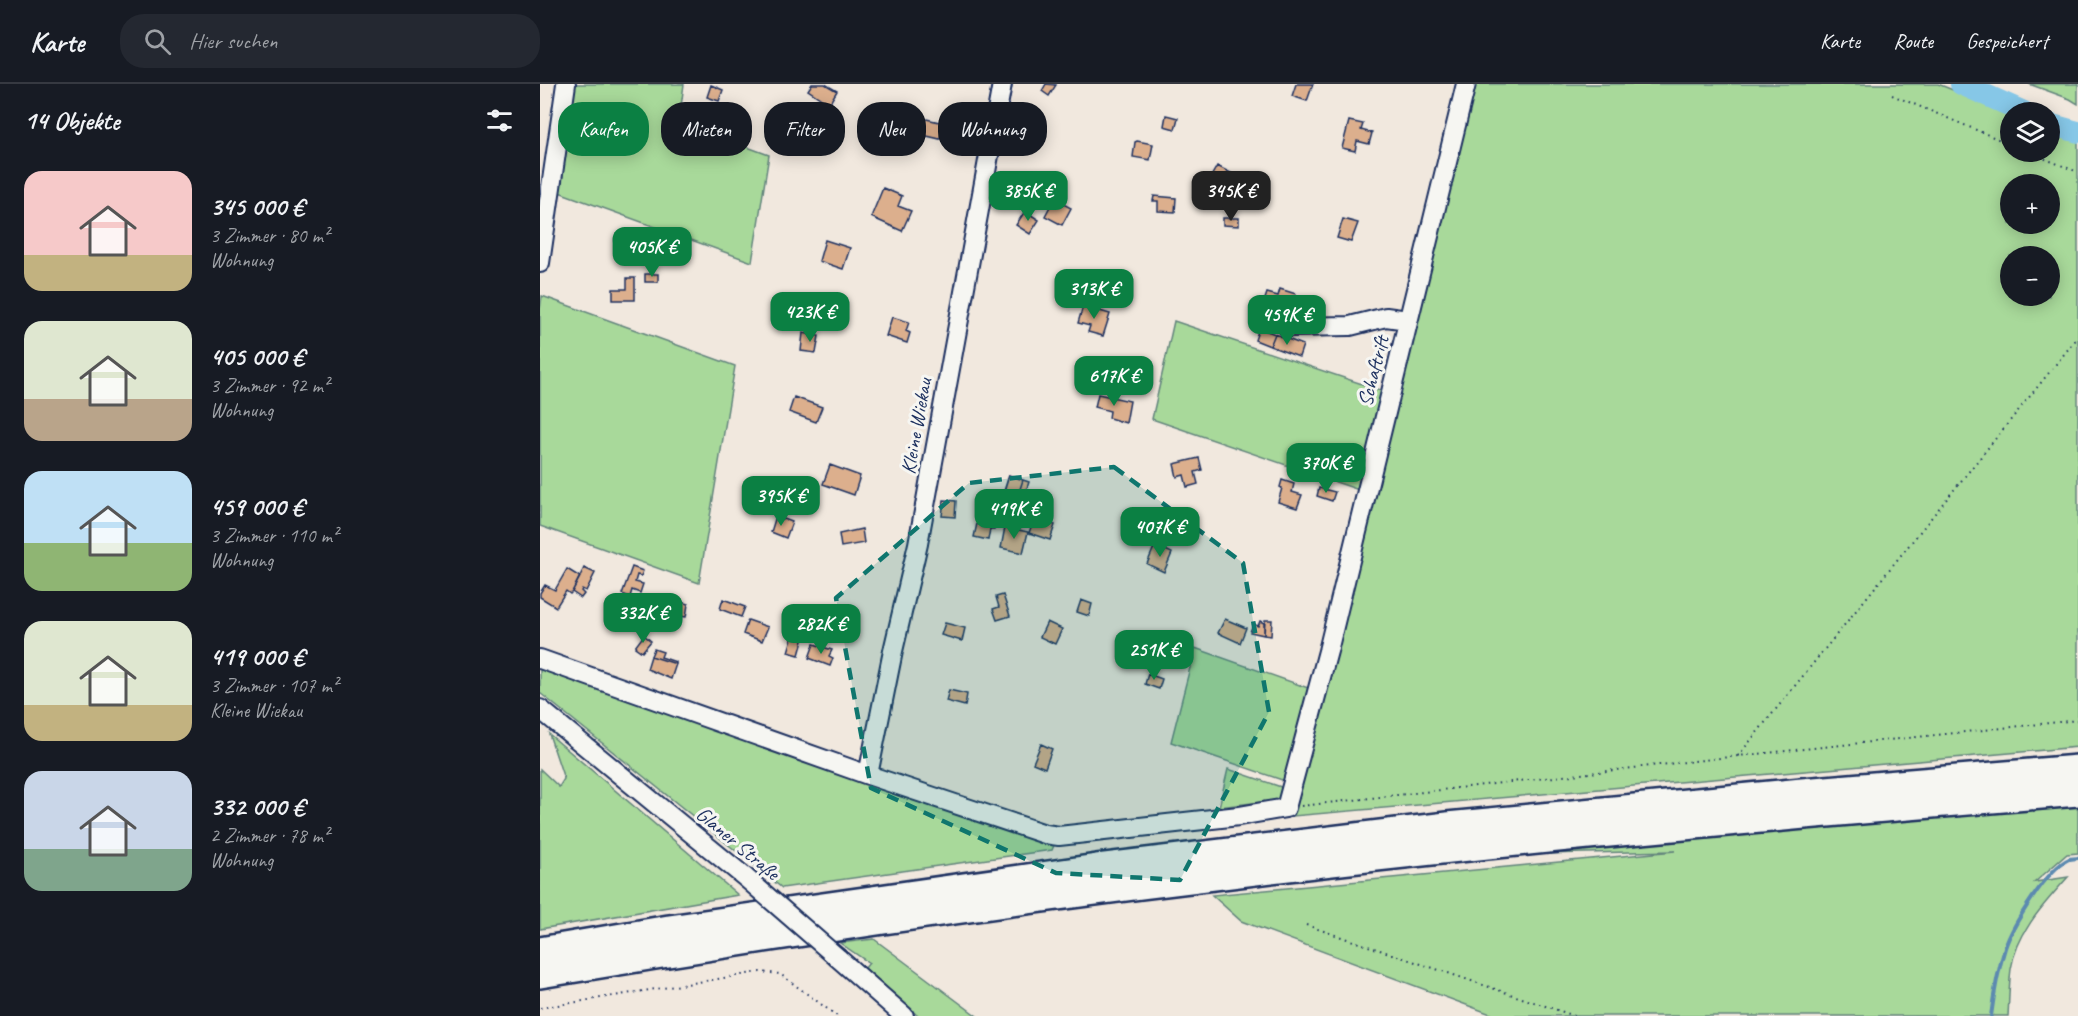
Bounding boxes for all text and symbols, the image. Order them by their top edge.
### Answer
search box [120,14,540,68]
text: Karte [30,24,84,59]
icon: search [141,25,174,58]
text: Hier suchen [189,27,278,55]
text: Karte [1820,28,1860,54]
text: Route [1893,28,1933,54]
text: Gespeichert [1966,28,2048,54]
chip: Kaufen [558,102,649,156]
chip: Mieten [661,102,752,156]
chip: Filter [764,102,845,156]
chip: Neu [857,102,926,156]
chip: Wohnung [938,102,1047,156]
map controls [2000,102,2060,306]
button: layers [2000,102,2060,162]
text: 14 Objekte [24,104,120,137]
icon: filters [483,104,516,137]
pin: 385K € [979,171,1077,222]
pin: 345K € [1182,171,1280,222]
button: + [2000,174,2060,234]
text: 385K € [1003,178,1053,203]
text: 345K € [1206,178,1256,203]
text: 345 000 € [210,190,304,223]
icon: home [72,195,144,267]
text: 3 Zimmer · 80 m² [210,223,329,248]
pin: 405K € [603,227,701,278]
text: 405K € [627,234,677,259]
button: − [2000,246,2060,306]
text: Wohnung [210,248,273,273]
pin: 313K € [1045,269,1143,320]
text: 313K € [1069,276,1120,301]
pin: 423K € [761,292,859,343]
pin: 459K € [1238,295,1336,346]
text: 423K € [785,299,836,324]
text: 459K € [1262,302,1312,327]
street label: Schaftrift [1352,331,1395,409]
text: 405 000 € [210,340,304,373]
icon: home [72,345,144,417]
pin: 617K € [1065,356,1163,407]
text: 617K € [1088,363,1140,388]
text: 3 Zimmer · 92 m² [210,373,329,398]
street label: Kleine Wiekau [895,375,937,476]
text: Wohnung [210,398,273,423]
pin: 370K € [1277,443,1375,494]
text: 370K € [1301,450,1351,475]
pin: 395K € [732,476,830,527]
text: 395K € [756,483,806,508]
pin: 419K € [965,489,1063,540]
text: 459 000 € [210,490,304,523]
icon: home [72,495,144,567]
text: 419K € [989,496,1039,521]
pin: 407K € [1111,507,1209,558]
text: 407K € [1135,514,1185,539]
text: 3 Zimmer · 110 m² [210,523,338,548]
text: Wohnung [210,548,273,573]
pin: 332K € [594,593,692,644]
text: 332K € [618,600,669,625]
pin: 282K € [772,604,870,655]
text: 282K € [796,611,847,636]
pin: 251K € [1105,630,1203,681]
text: 251K € [1129,637,1179,662]
text: 419 000 € [210,640,304,673]
icon: home [72,645,144,717]
text: 3 Zimmer · 107 m² [210,673,338,698]
text: Kleine Wiekau [210,698,302,723]
text: 332 000 € [210,790,304,823]
icon: home [72,795,144,867]
street label: Glaner Straße [691,801,787,887]
text: 2 Zimmer · 78 m² [210,823,329,848]
text: Wohnung [210,848,273,873]

